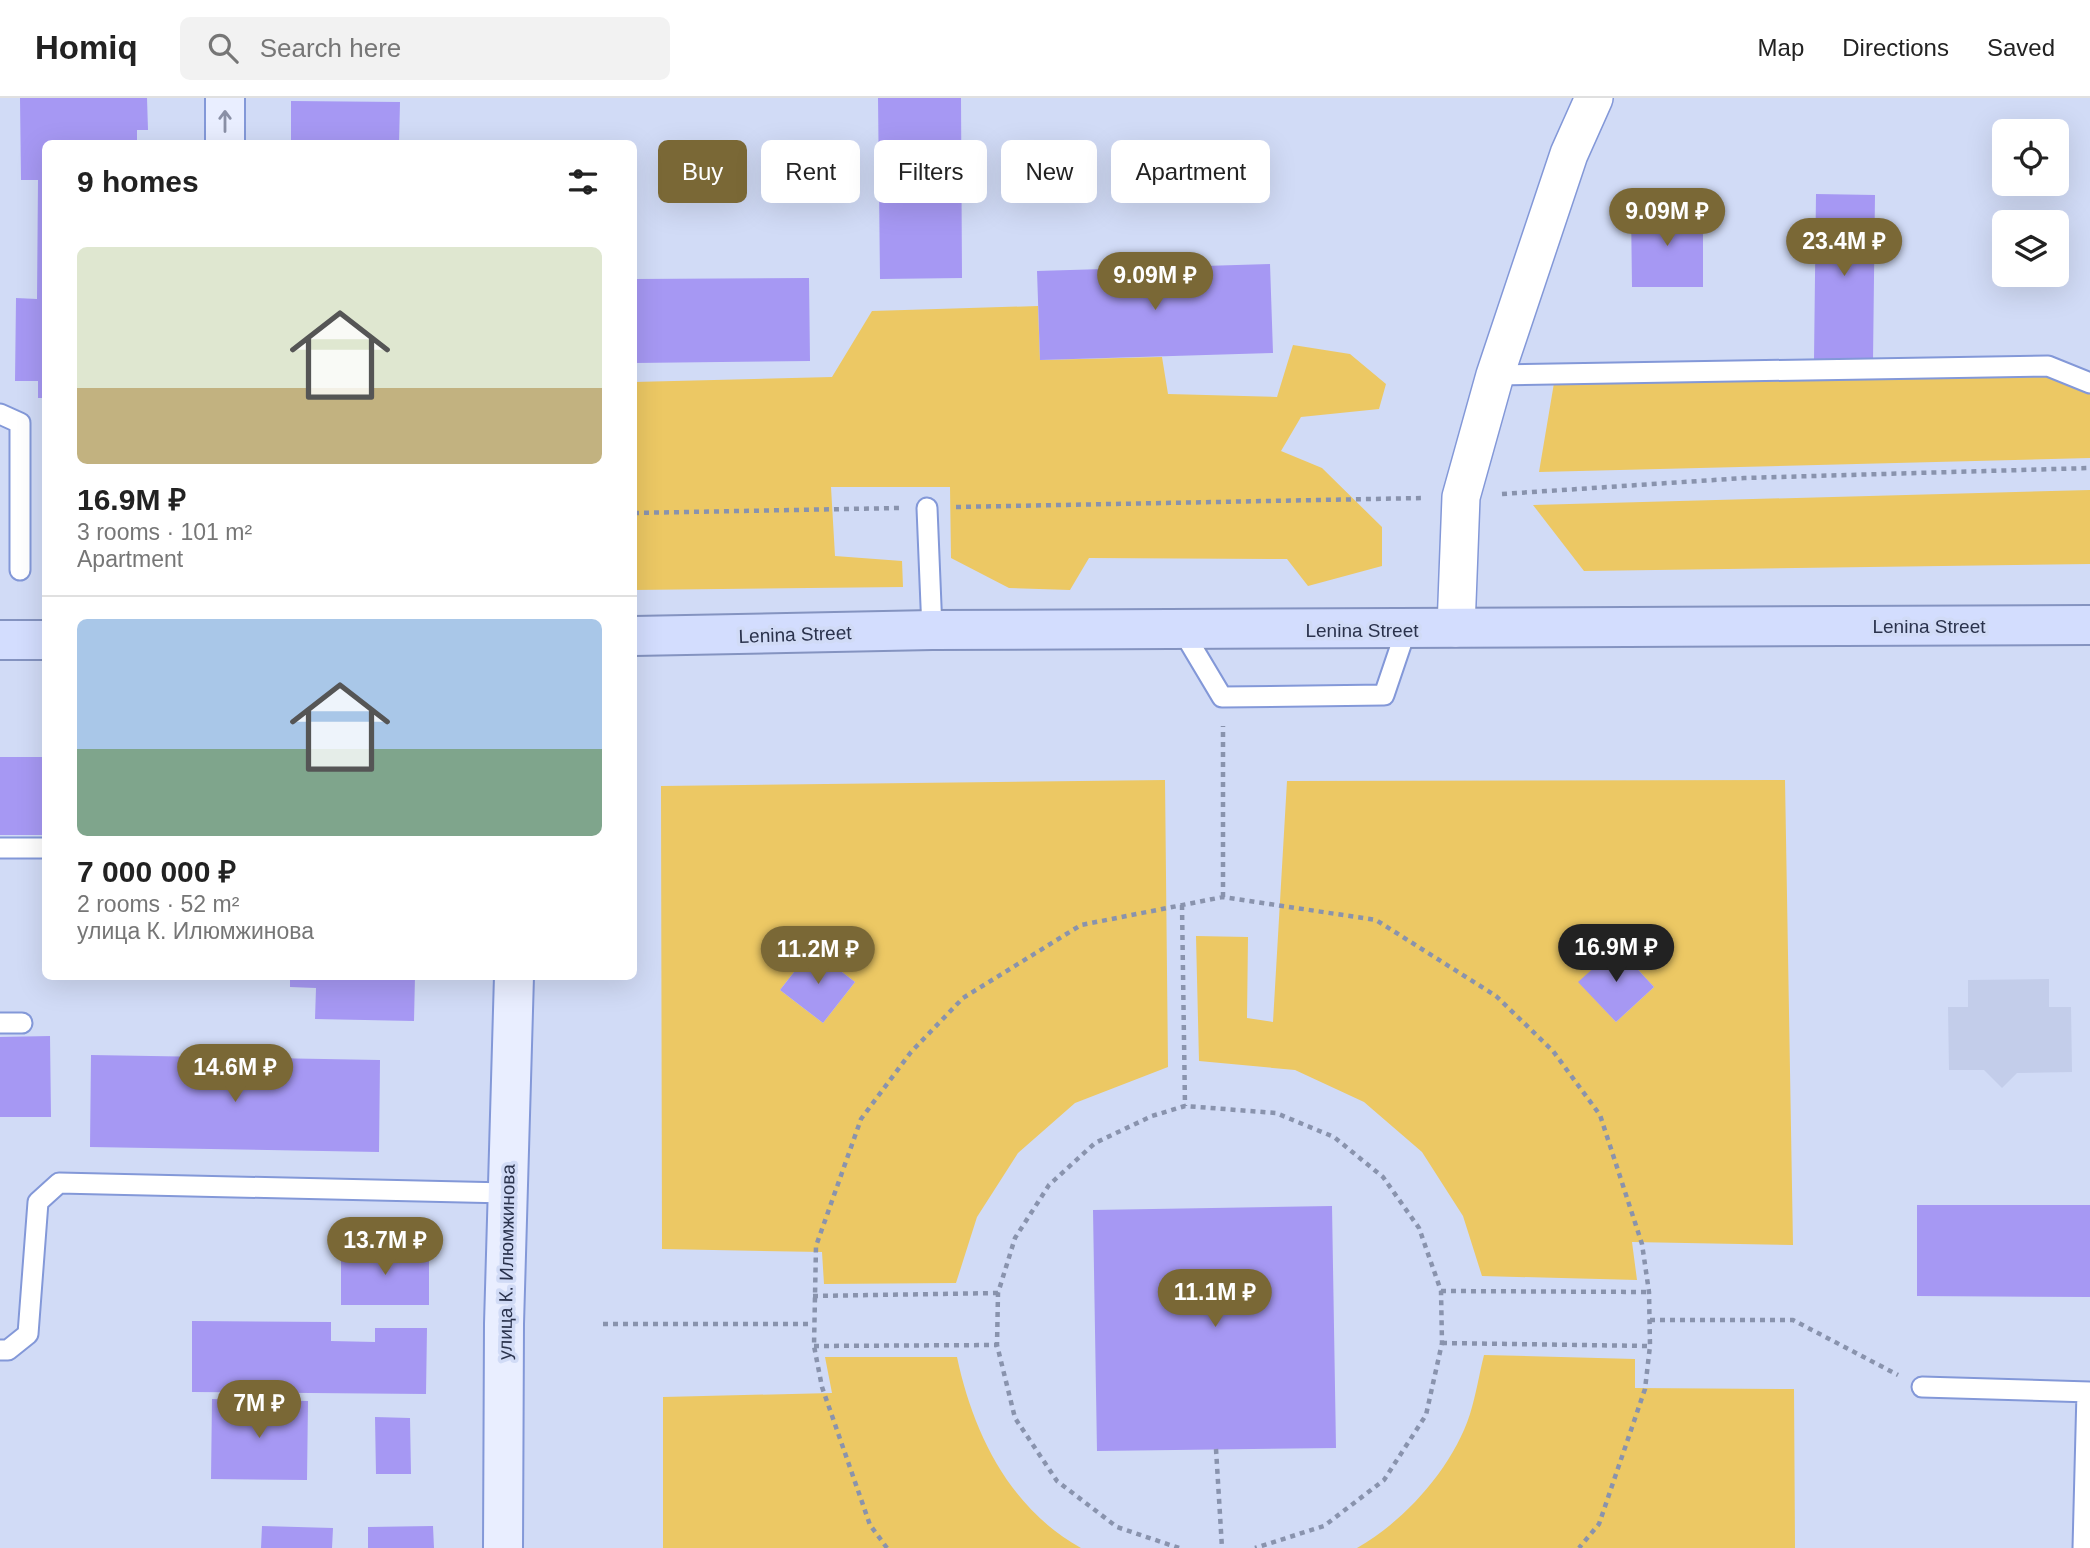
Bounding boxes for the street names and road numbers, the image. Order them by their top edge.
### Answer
street label: Lenina Street [1872,616,1986,637]
street label: Lenina Street [1305,620,1419,641]
street label: Lenina Street [738,622,853,647]
street label: улица К. Илюмжинова [494,1164,519,1360]

